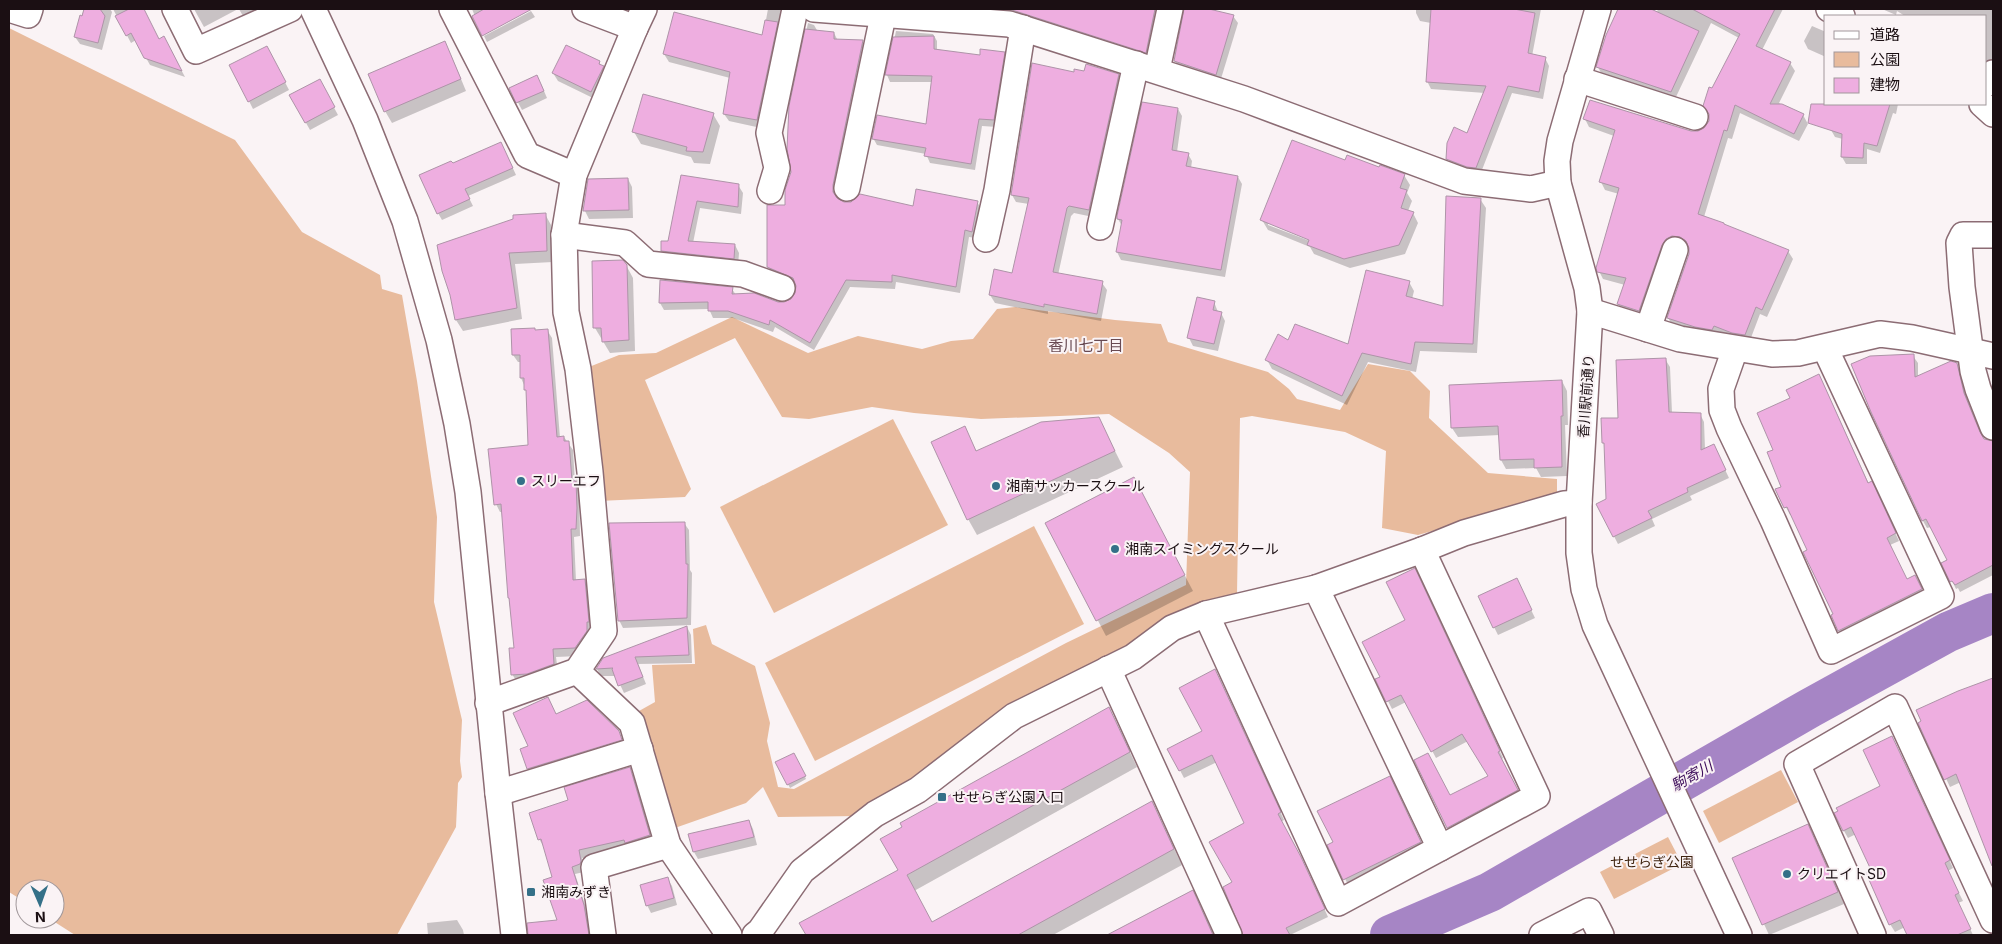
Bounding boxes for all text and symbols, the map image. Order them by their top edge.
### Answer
legend [1824,15,1987,105]
text: 道路 [1870,25,1900,44]
text: 公園 [1870,50,1900,69]
text: 建物 [1870,75,1900,94]
district label: 香川七丁目 [1048,336,1124,355]
street label: 香川駅前通り [1574,353,1597,438]
place label: スリーエフ [531,472,601,489]
marker: スリーエフ [515,475,527,487]
place label: 湘南サッカースクール [1006,477,1145,494]
marker: 湘南サッカースクール [990,480,1002,492]
place label: 湘南スイミングスクール [1125,540,1279,557]
marker: 湘南スイミングスクール [1109,543,1121,555]
water label: 駒寄川 [1668,755,1718,795]
place label: せせらぎ公園入口 [952,788,1064,805]
marker: せせらぎ公園入口 [936,791,948,803]
park label: せせらぎ公園 [1610,853,1694,870]
place label: クリエイトSD [1797,865,1886,882]
marker: クリエイトSD [1781,868,1793,880]
north arrow [15,879,65,929]
place label: 湘南みずき [541,883,611,900]
marker: 湘南みずき [525,886,537,898]
text: N [35,909,46,926]

